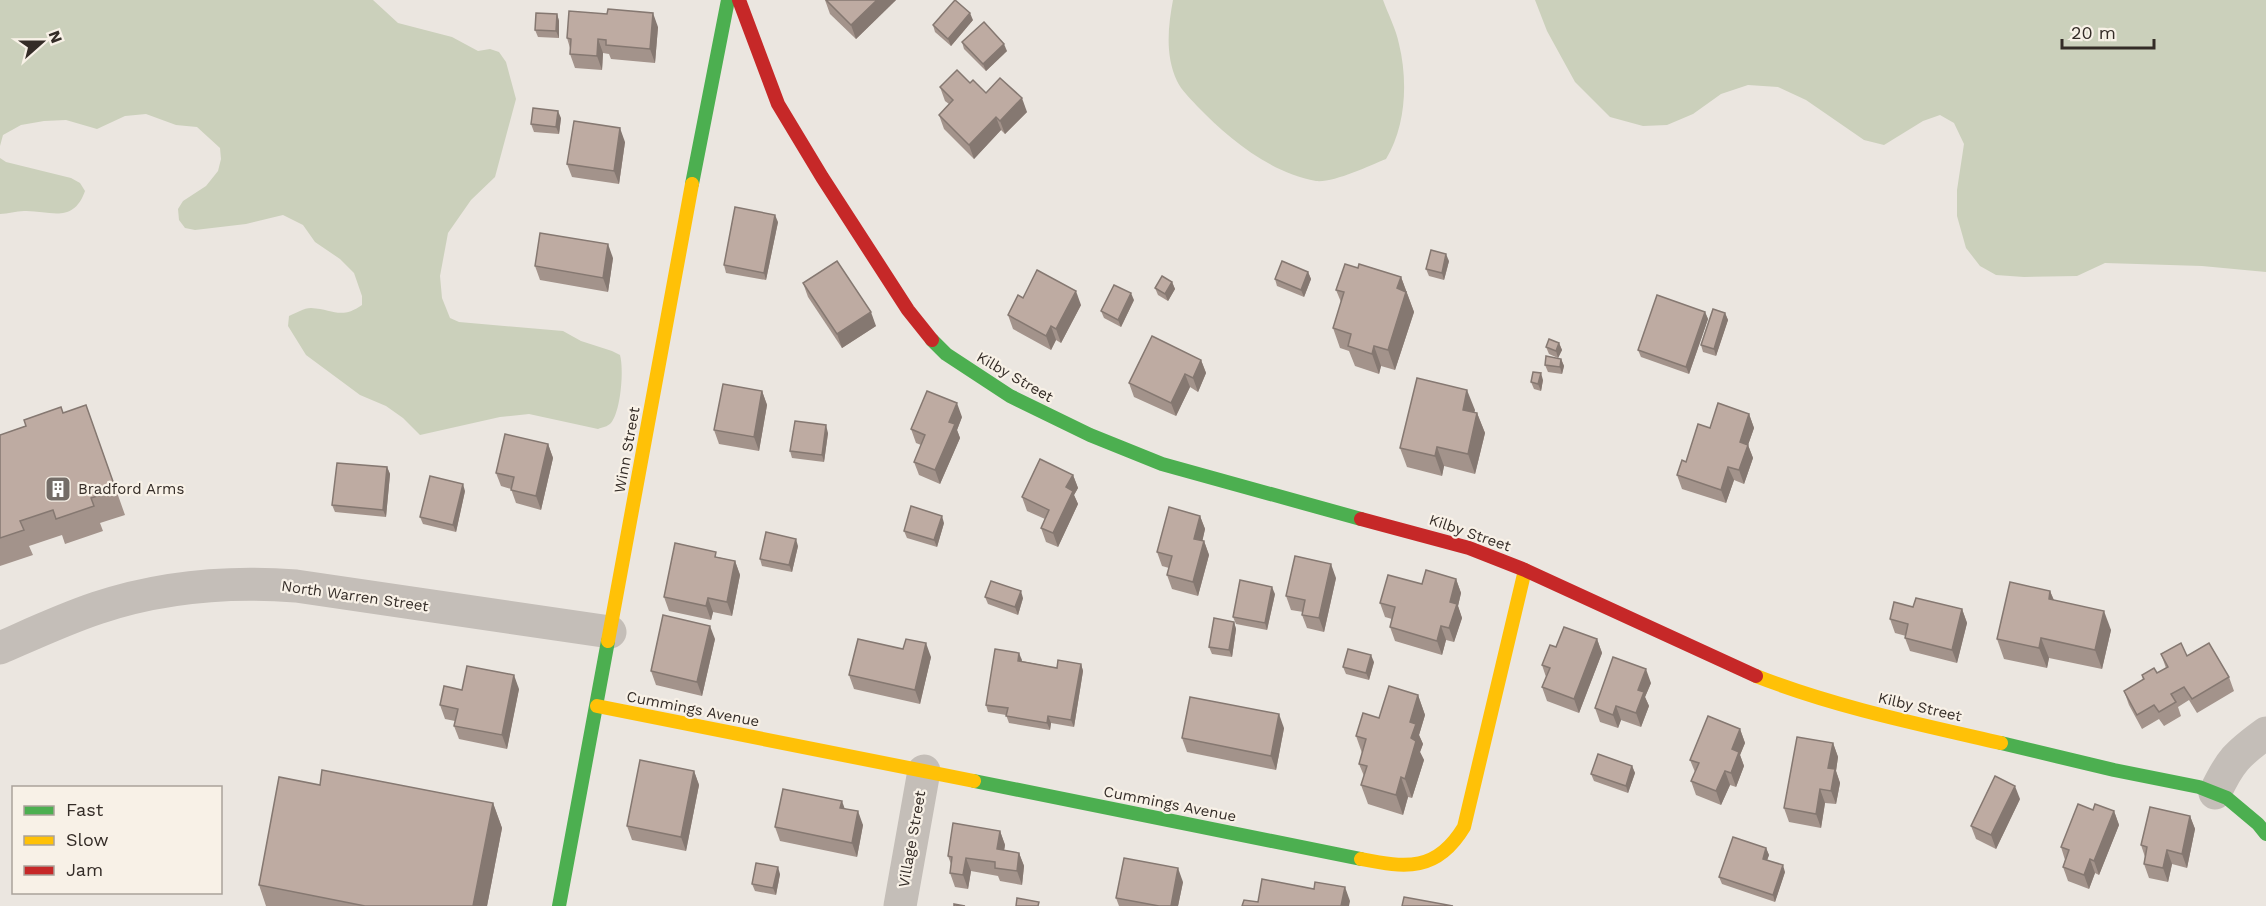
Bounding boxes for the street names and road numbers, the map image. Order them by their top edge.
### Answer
street label: Kilby Street [974,348,1057,406]
street label: Winn Street [611,405,644,495]
street label: Kilby Street [1427,511,1514,556]
street label: North Warren Street [280,577,430,615]
street label: Cummings Avenue [625,687,761,731]
street label: Kilby Street [1876,689,1964,726]
street label: Cummings Avenue [1102,782,1238,826]
street label: Village Street [895,788,930,889]

